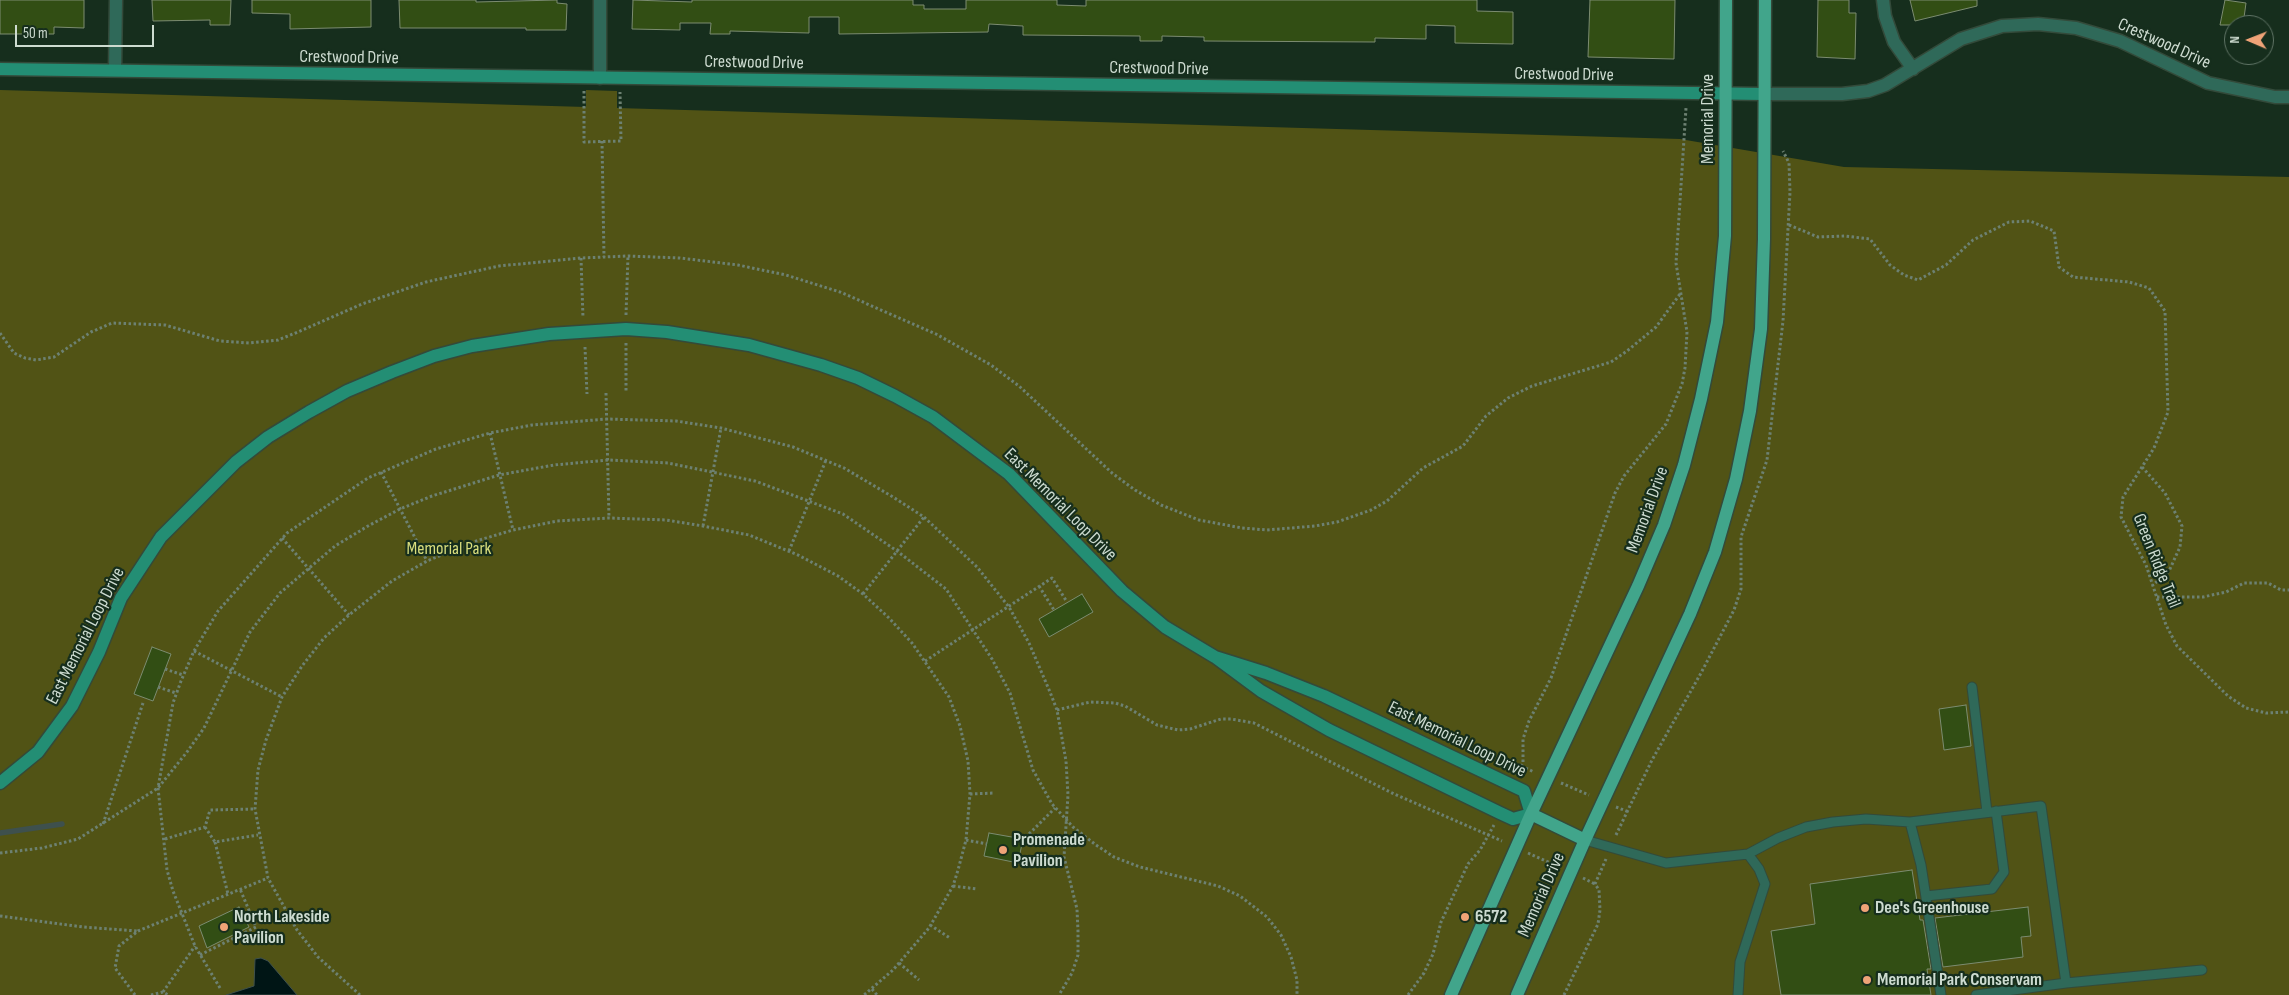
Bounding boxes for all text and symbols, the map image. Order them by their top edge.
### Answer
street label: Crestwood Drive [2114,14,2214,74]
scale bar [18,15,156,47]
north arrow [2224,15,2274,65]
text: 50 m [23,24,48,43]
text: N [2226,36,2243,44]
street label: Crestwood Drive [299,46,399,70]
street label: Crestwood Drive [704,51,804,75]
street label: Crestwood Drive [1109,57,1209,81]
street label: Crestwood Drive [1514,63,1614,87]
street label: Memorial Drive [1697,74,1719,164]
street label: East Memorial Loop Drive [999,444,1121,566]
street label: Memorial Drive [1622,464,1674,556]
street label: Green Ridge Trail [2127,511,2185,611]
park label: Memorial Park [407,538,491,560]
street label: East Memorial Loop Drive [42,564,130,708]
street label: East Memorial Loop Drive [1385,697,1529,783]
place label: Promenade Pavilion [1013,829,1085,872]
marker: Promenade Pavilion [997,844,1009,856]
street label: Memorial Drive [1514,849,1570,941]
place label: Dee's Greenhouse [1875,897,1989,919]
marker: Dee's Greenhouse [1859,902,1871,914]
place label: North Lakeside Pavilion [234,906,330,949]
place label: 6572 [1475,906,1507,928]
marker: 6572 [1459,911,1471,923]
marker: North Lakeside Pavilion [218,921,230,933]
place label: Memorial Park Conservam [1877,969,2042,991]
marker: Memorial Park Conservam [1861,974,1873,986]

